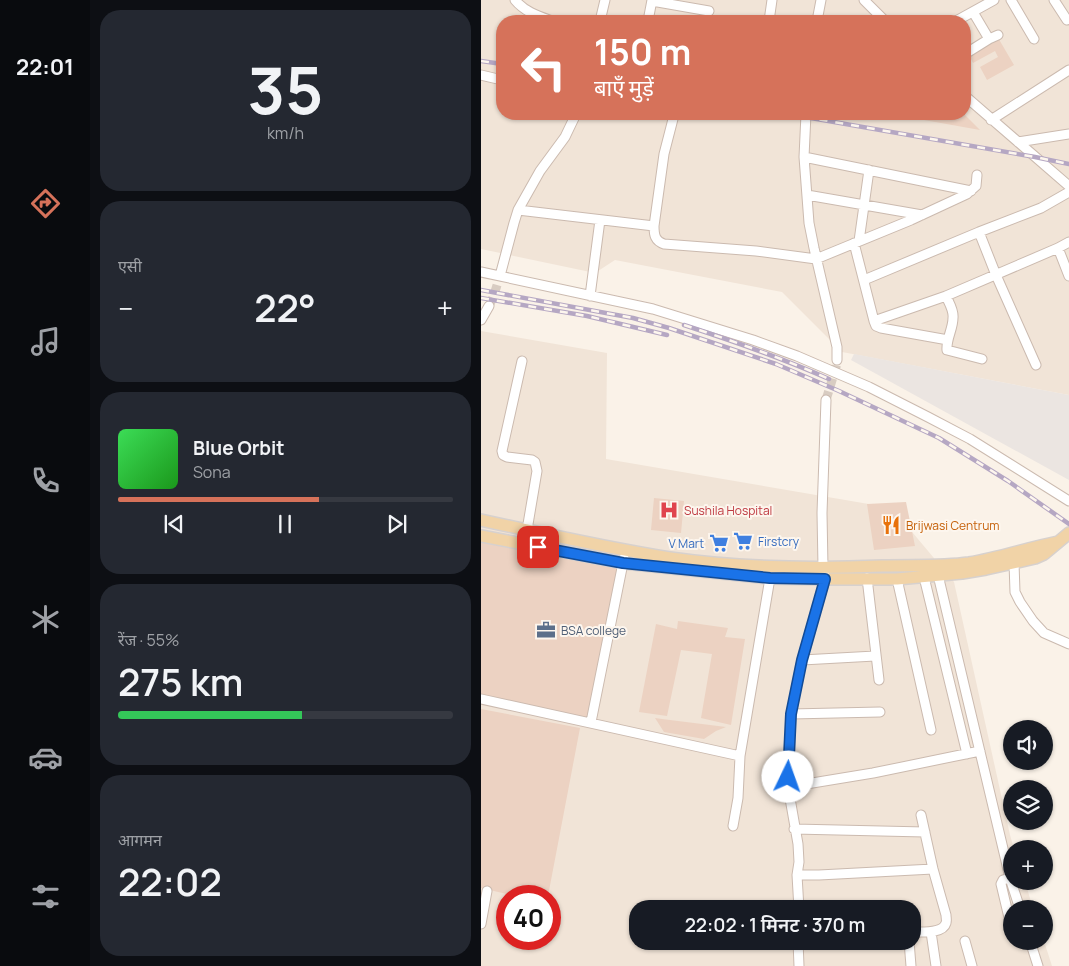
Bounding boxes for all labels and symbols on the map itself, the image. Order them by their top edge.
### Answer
hospital icon: Sushila Hospital [658,499,680,521]
place label: Sushila Hospital [684,502,772,519]
restaurant icon: Brijwasi Centrum [880,514,902,536]
place label: Brijwasi Centrum [906,517,1000,534]
pin [517,526,559,568]
supermarket icon: Firstcry [732,530,754,552]
supermarket icon: V Mart [708,532,730,554]
place label: Firstcry [758,533,800,550]
place label: V Mart [668,535,704,552]
office icon: BSA college [535,619,557,641]
place label: BSA college [561,622,626,639]
position arrow [761,750,813,802]
speed limit sign: 40 [496,885,561,950]

